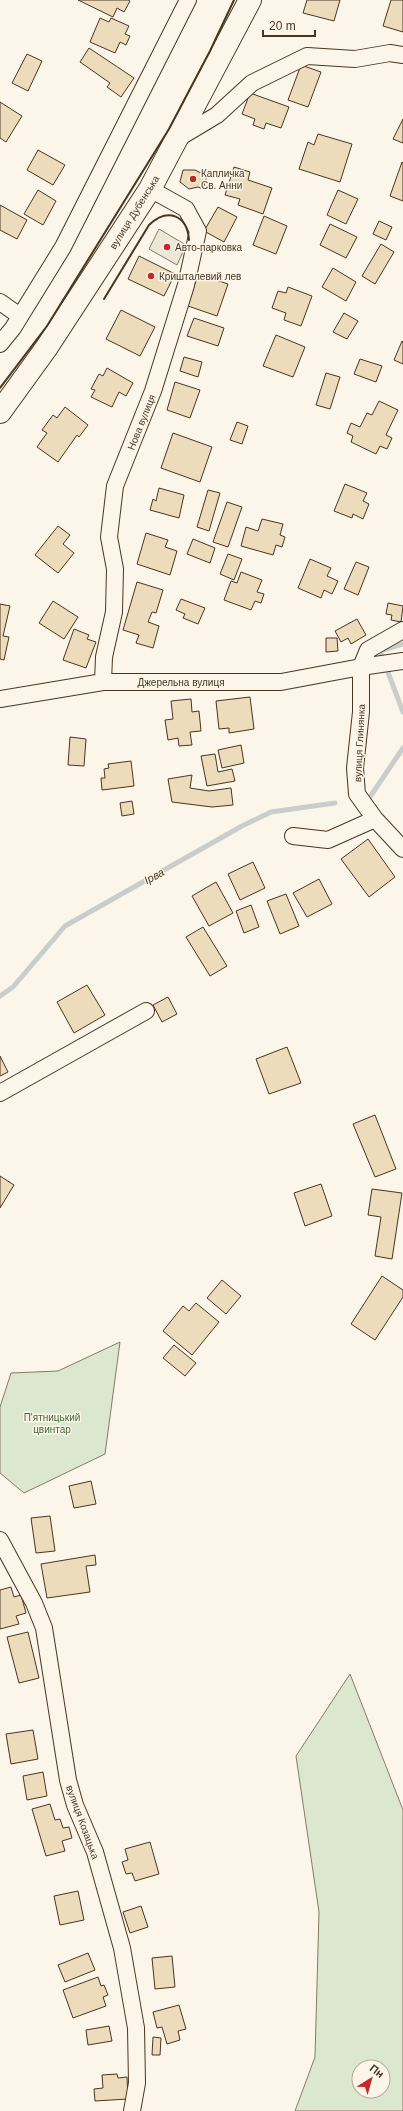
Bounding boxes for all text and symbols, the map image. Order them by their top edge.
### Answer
scale bar [263,12,315,38]
text: 20 m [269,19,296,33]
place label: Капличка Св. Анни [201,168,245,191]
street label: вулиця Дубенська [107,173,162,251]
marker: Капличка Св. Анни [188,174,198,184]
marker: Авто-парковка [162,242,172,252]
place label: Авто-парковка [175,242,243,253]
marker: Кришталевий лев [146,271,156,281]
place label: Кришталевий лев [159,271,241,282]
street label: Нова вулиця [125,393,158,451]
street label: Джерельна вулиця [137,677,225,688]
street label: вулиця Глинянка [352,703,367,782]
water label: Ірва [142,866,166,886]
park label: П'ятницький цвинтар [24,1412,80,1435]
street label: вулиця Козацька [64,1784,101,1861]
north arrow [351,2059,391,2099]
text: Пн [368,2062,386,2080]

